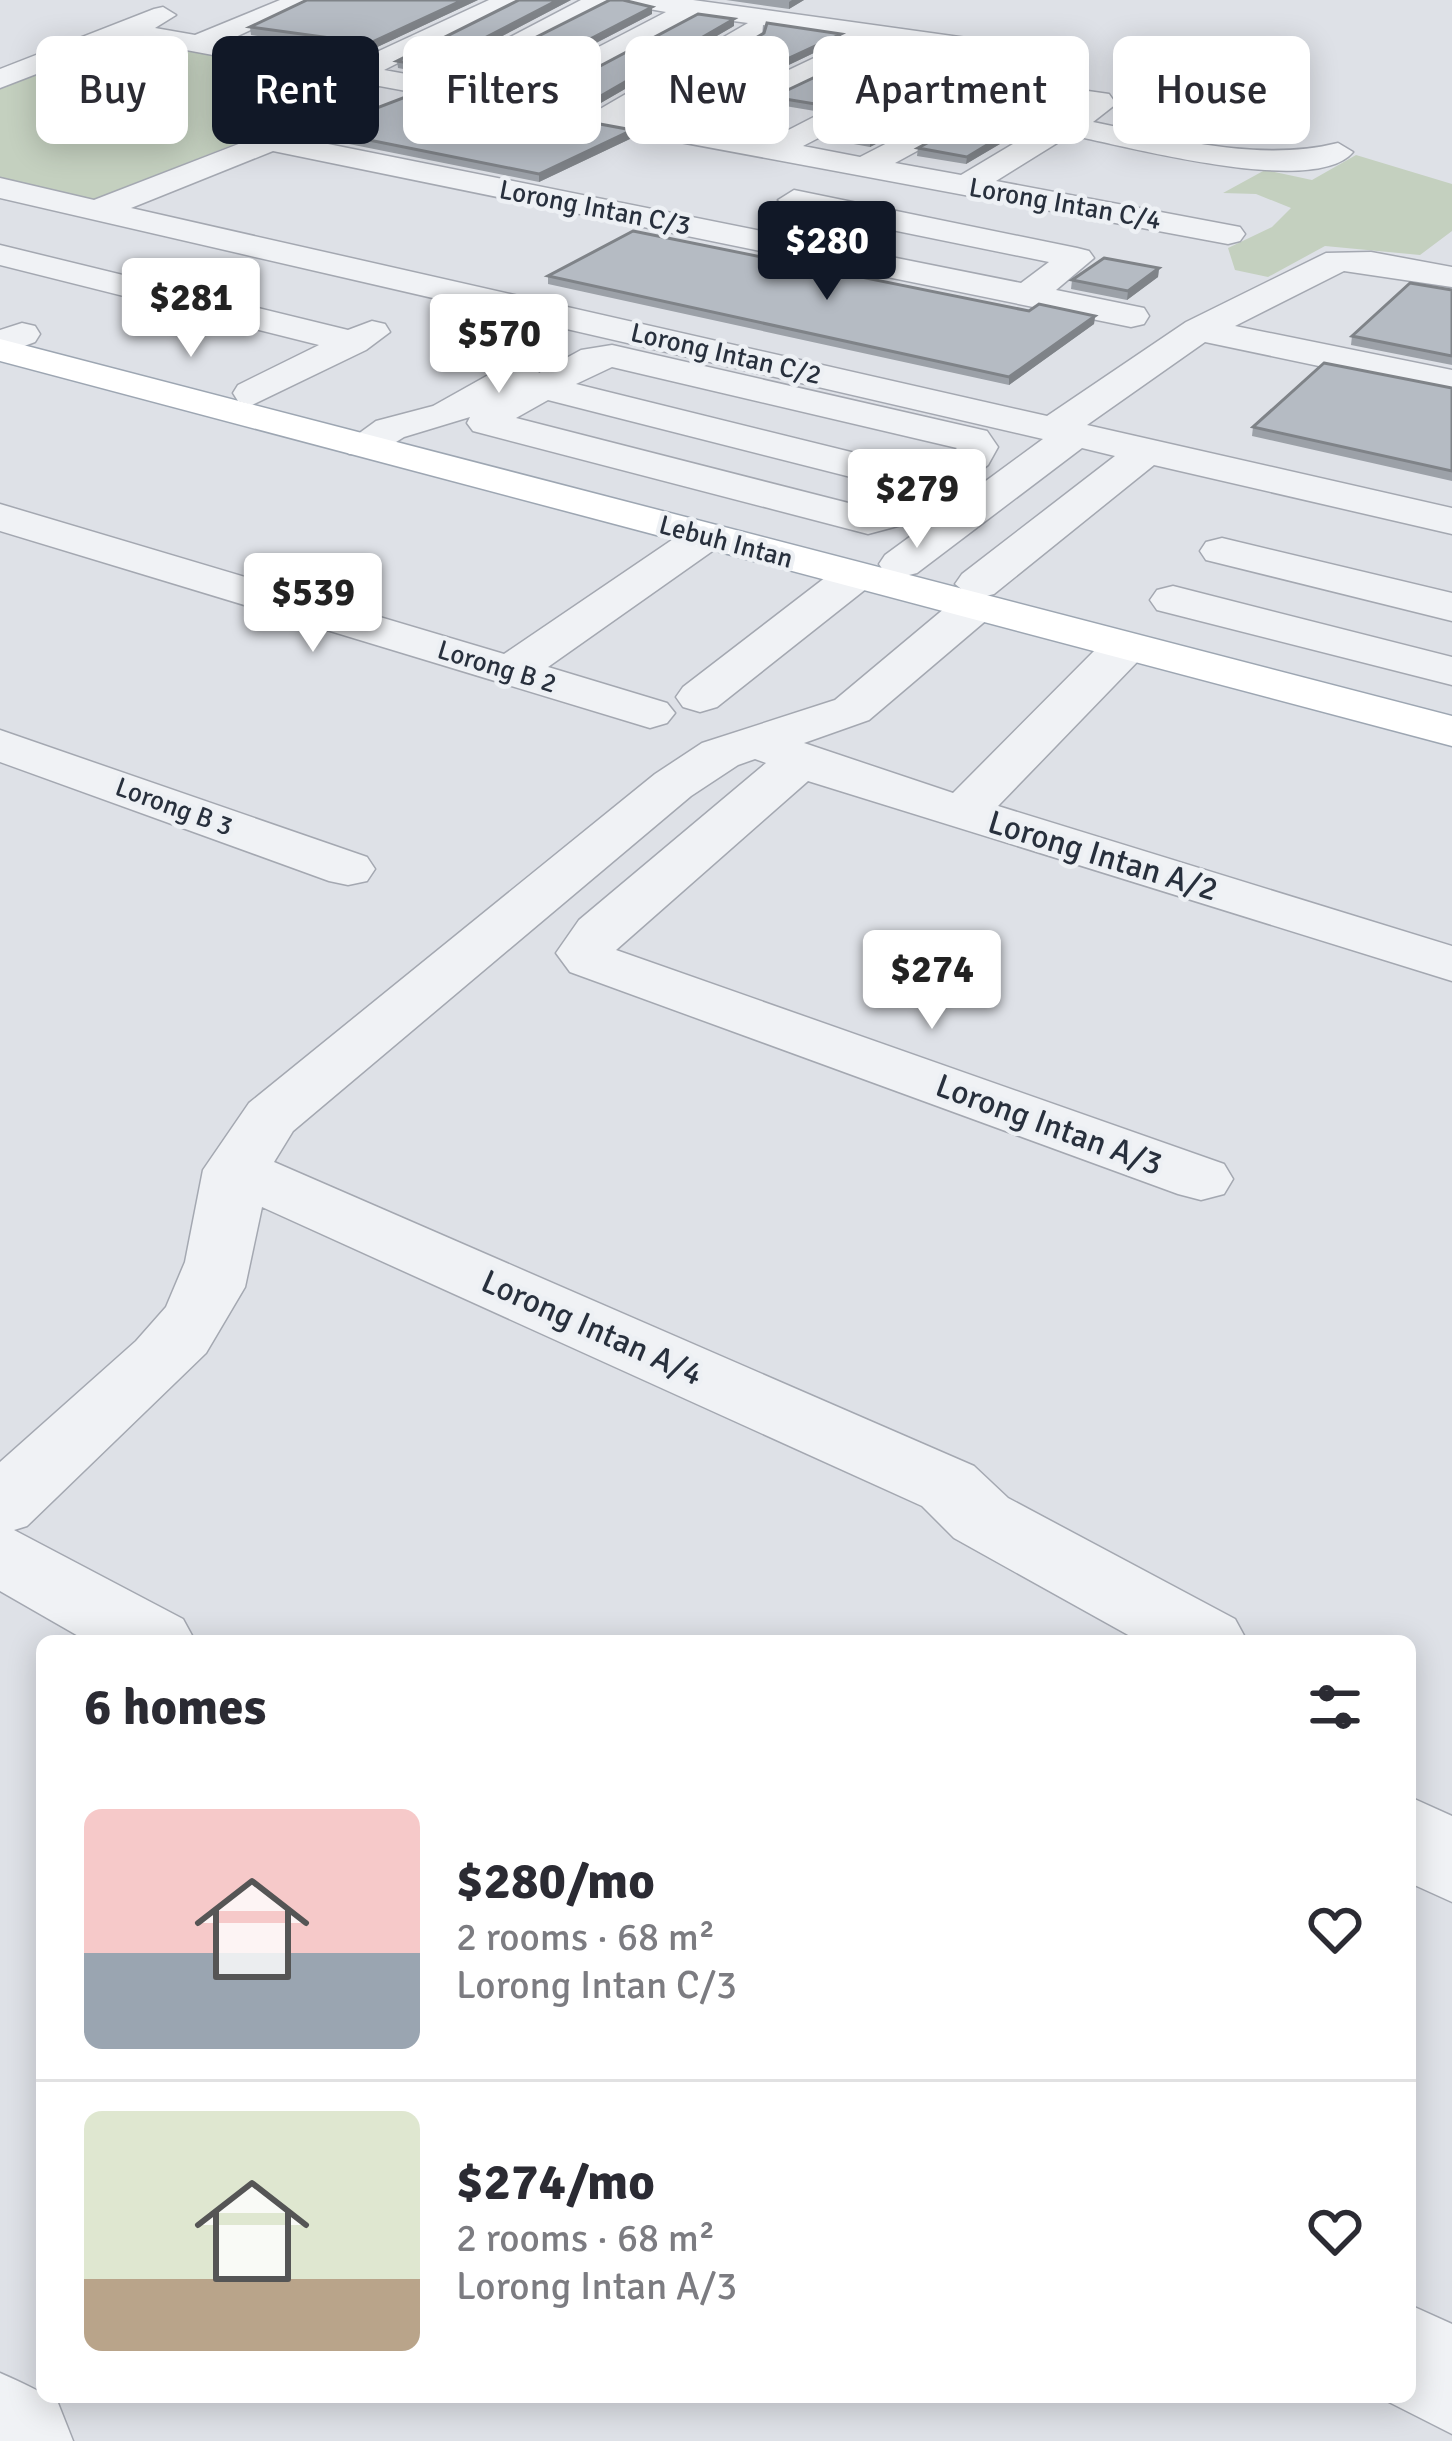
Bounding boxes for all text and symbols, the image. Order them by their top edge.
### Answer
chip: Buy [36,36,188,144]
chip: Rent [212,36,379,144]
chip: Filters [403,36,601,144]
chip: New [625,36,789,144]
chip: Apartment [813,36,1089,144]
chip: House [1113,36,1310,144]
street label: Lorong Intan C/4 [966,171,1164,237]
street label: Lorong Intan C/3 [496,173,694,243]
pin: $280 [756,201,898,303]
text: $280 [785,216,869,264]
pin: $281 [120,258,262,360]
text: $281 [149,273,233,321]
pin: $570 [428,294,570,396]
text: $570 [457,309,541,357]
street label: Lorong Intan C/2 [628,316,824,392]
pin: $279 [846,449,988,551]
text: $279 [875,464,959,512]
street label: Lebuh Intan [656,508,796,576]
pin: $539 [242,553,384,655]
text: $539 [271,568,355,616]
street label: Lorong B 2 [434,633,560,701]
street label: Lorong B 3 [111,771,237,843]
street label: Lorong Intan A/2 [983,802,1223,910]
pin: $274 [861,930,1003,1032]
text: $274 [890,945,974,993]
street label: Lorong Intan A/3 [930,1065,1168,1185]
street label: Lorong Intan A/4 [475,1261,709,1395]
icon: filters [1302,1674,1368,1740]
text: 6 homes [84,1676,266,1739]
text: $280/mo [456,1850,655,1913]
icon: home [180,1857,324,2001]
icon: heart [1302,1896,1368,1962]
text: 2 rooms · 68 m² [456,1913,715,1961]
text: Lorong Intan C/3 [456,1961,737,2009]
text: $274/mo [456,2151,655,2214]
icon: home [180,2159,324,2303]
icon: heart [1302,2198,1368,2264]
text: 2 rooms · 68 m² [456,2214,715,2262]
text: Lorong Intan A/3 [456,2262,737,2310]

